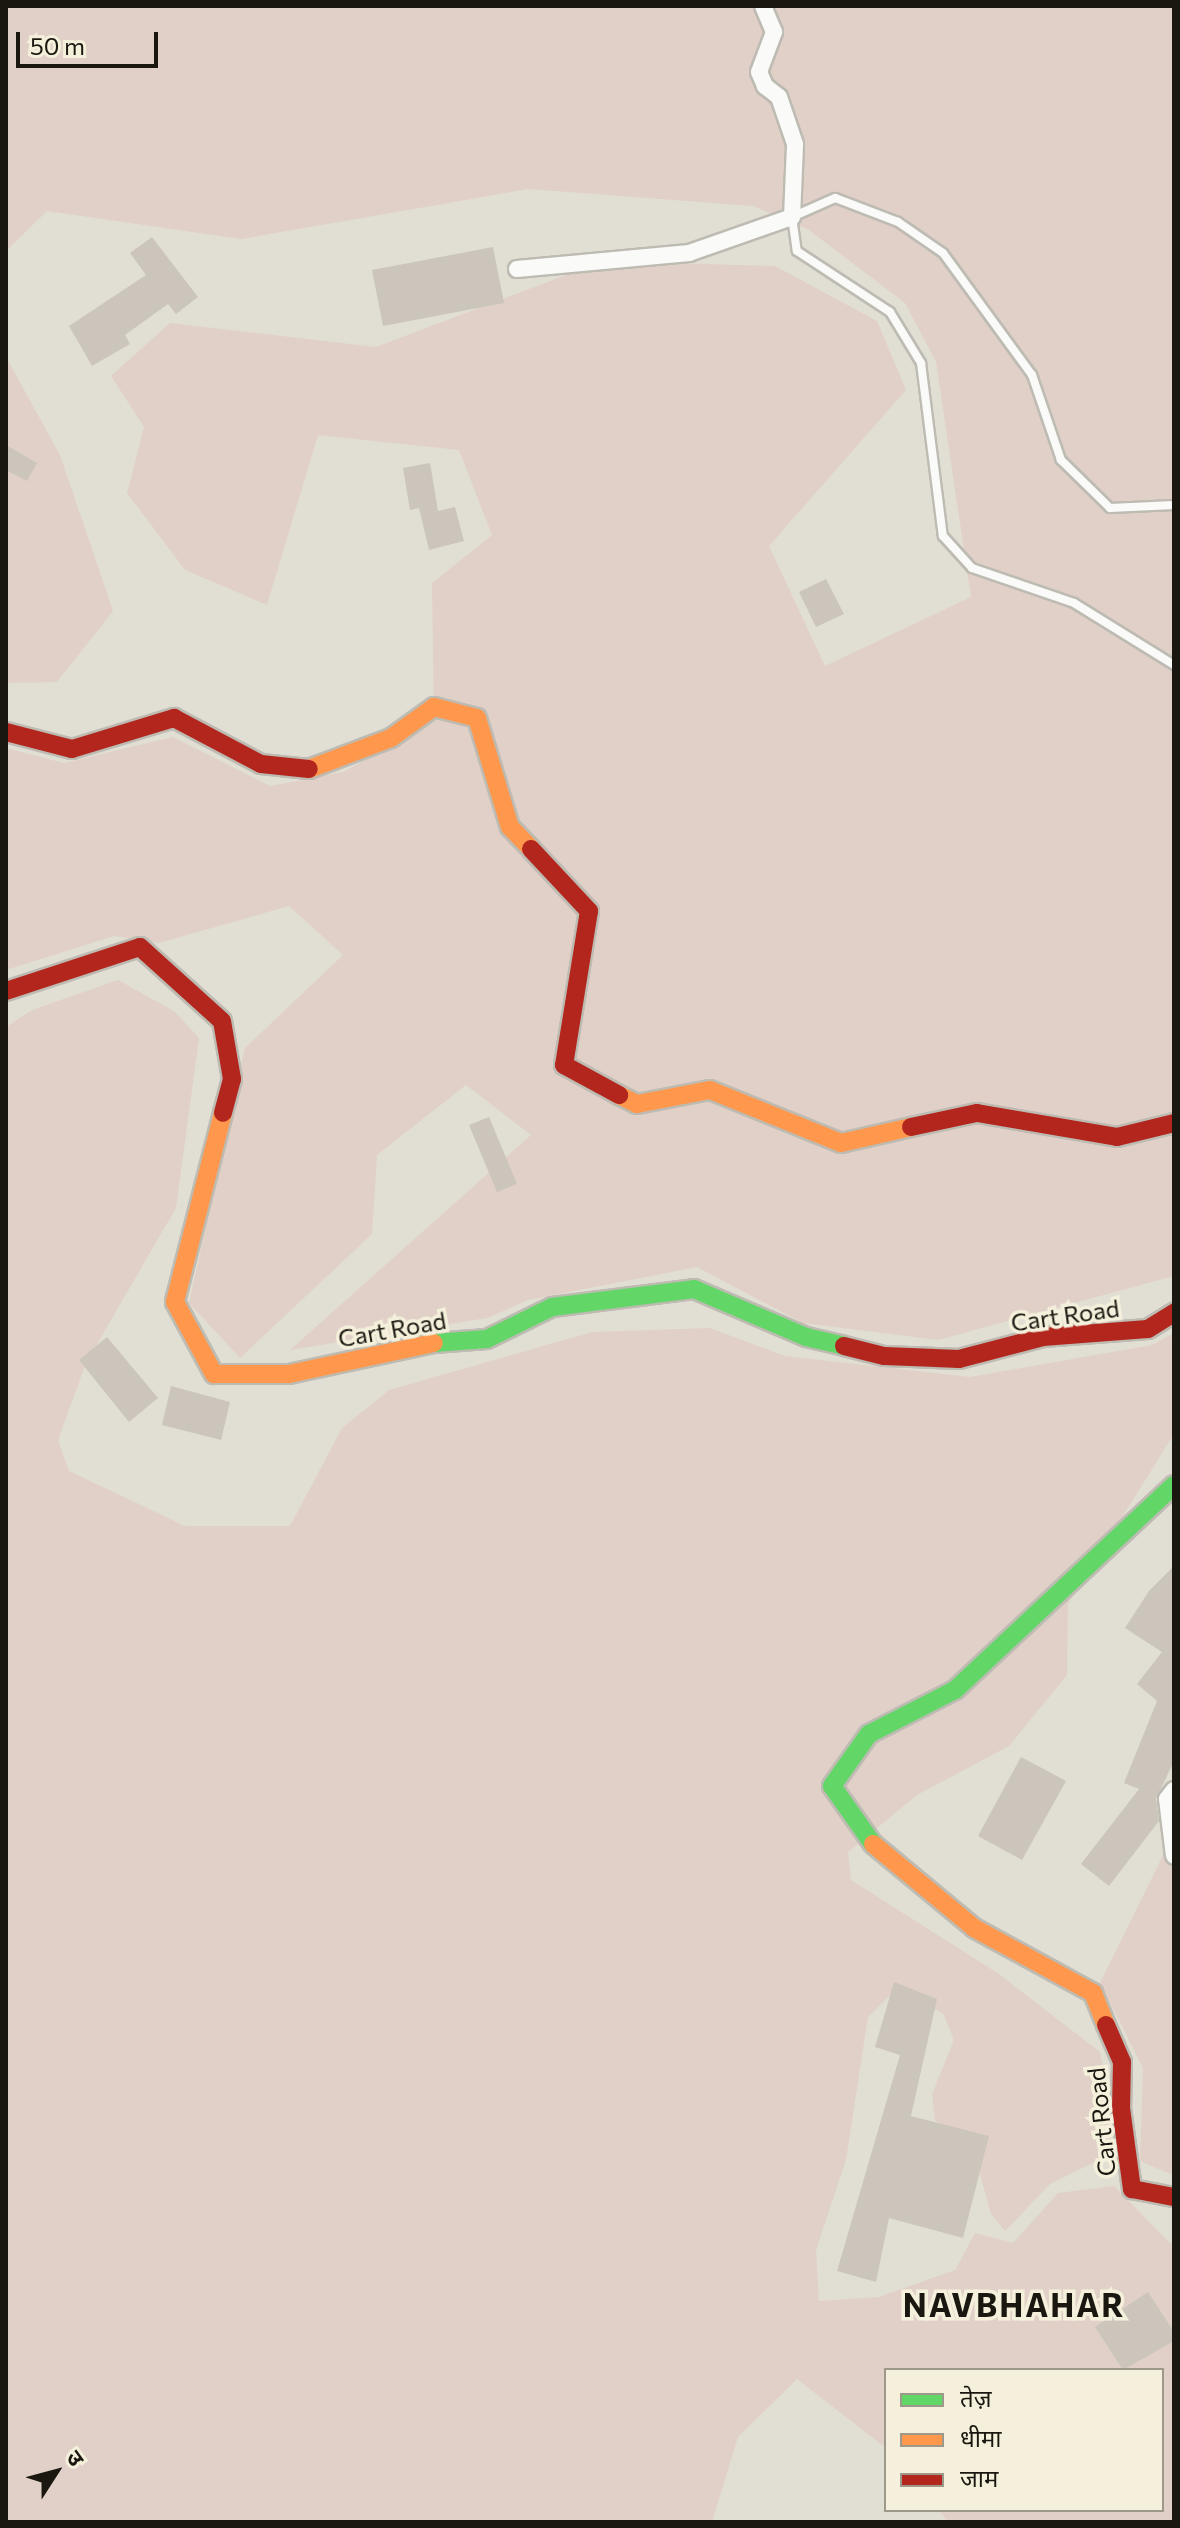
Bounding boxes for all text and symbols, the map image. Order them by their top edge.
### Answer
scale bar [20,16,162,66]
text: 50 m [30,31,85,60]
street label: Cart Road [1009,1293,1121,1337]
street label: Cart Road [336,1305,448,1353]
street label: Cart Road [1081,2066,1121,2178]
district label: NAVBHAHAR [903,2285,1125,2323]
legend [884,2368,1164,2512]
text: तेज़ [960,2383,992,2412]
text: धीमा [960,2423,1002,2452]
north arrow [16,2432,96,2512]
text: उ [61,2444,91,2471]
text: जाम [960,2463,998,2492]

